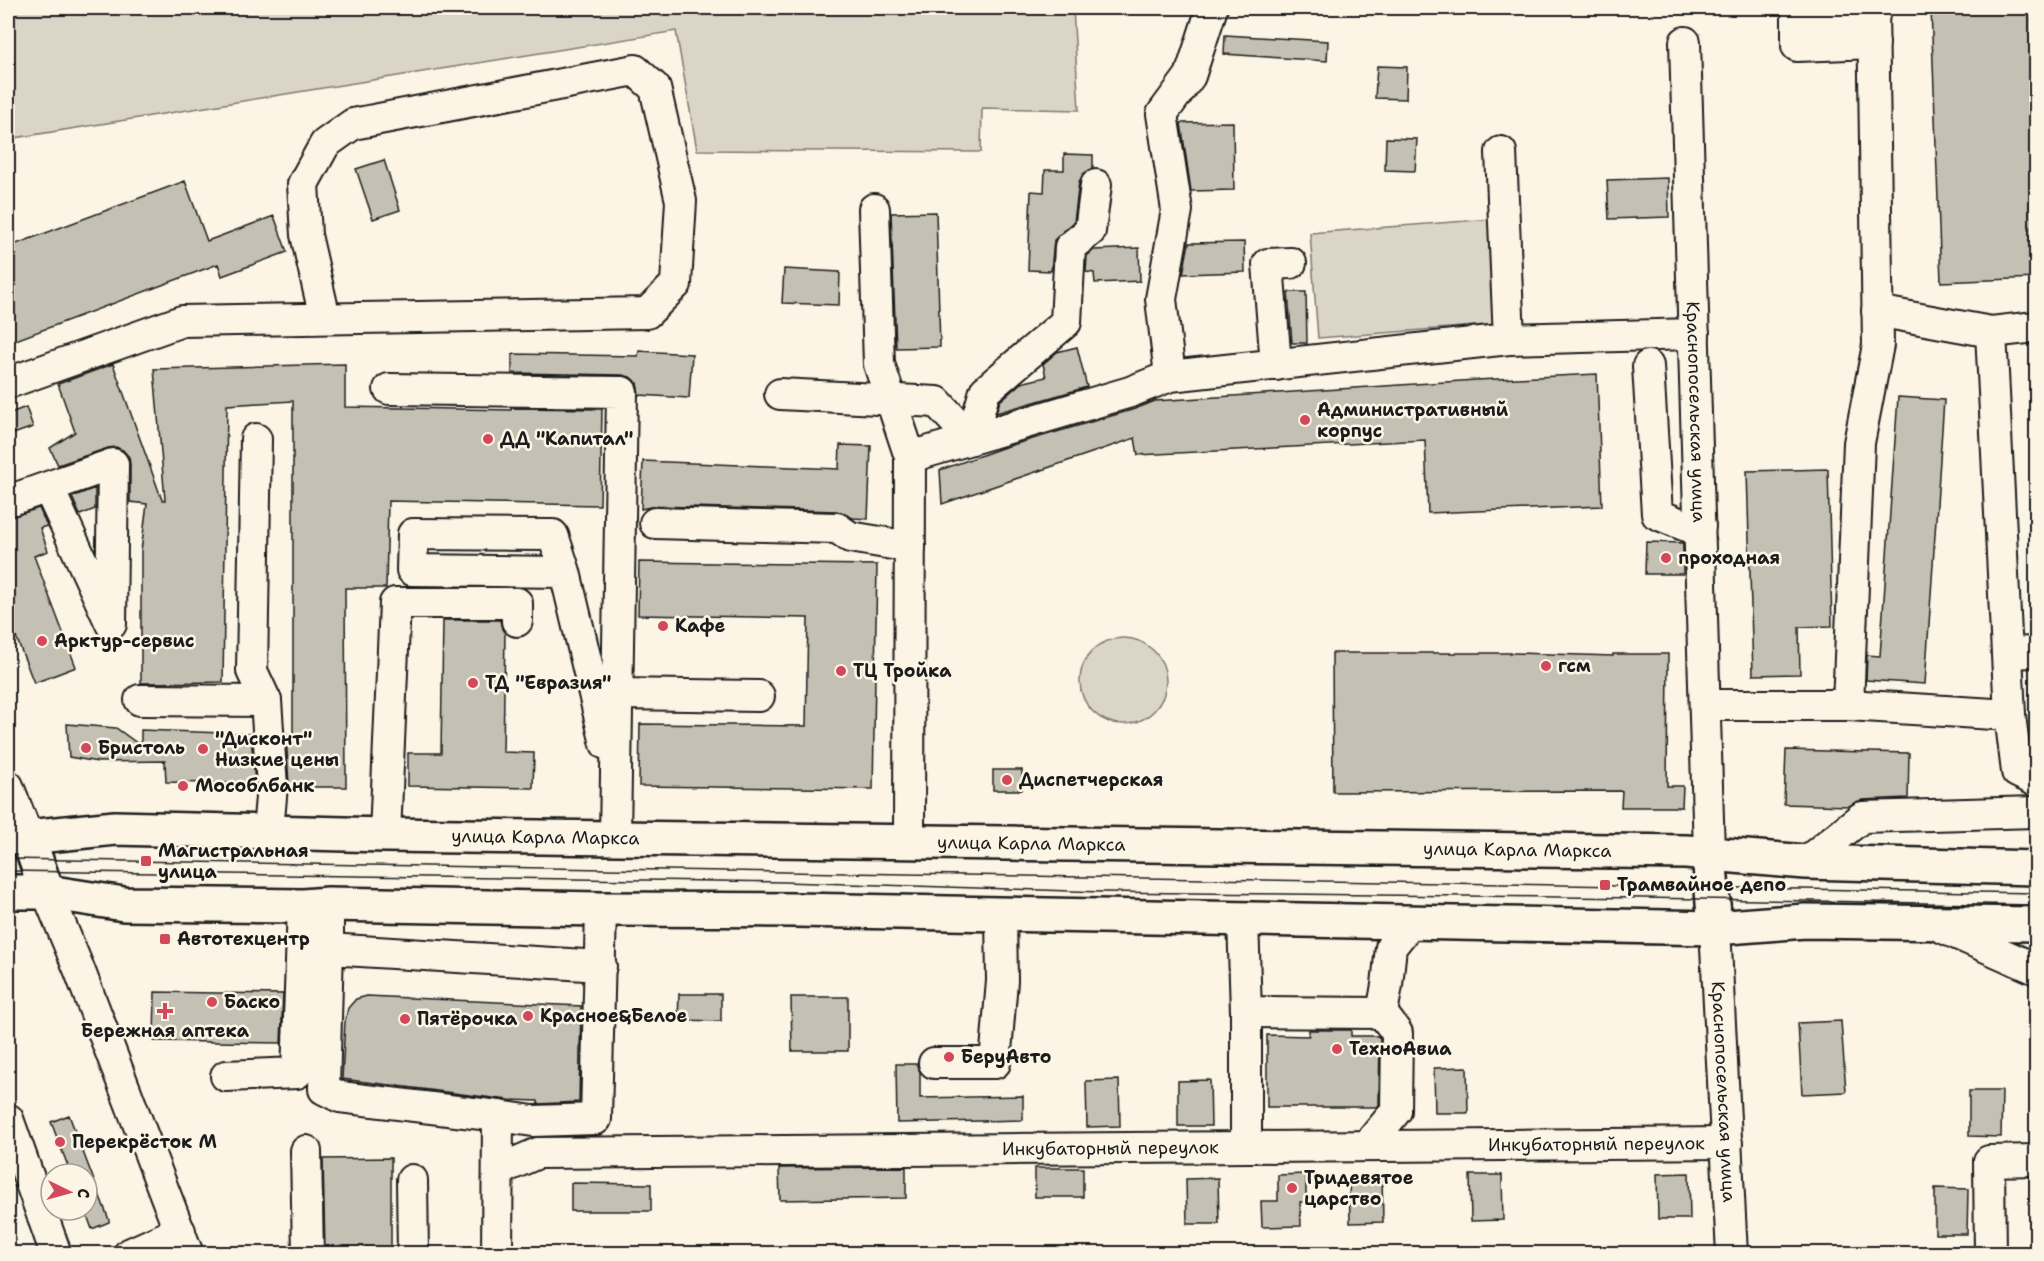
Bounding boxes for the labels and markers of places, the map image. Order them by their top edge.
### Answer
place label: Административный корпус [1317,398,1509,443]
marker: Административный корпус [1298,413,1312,427]
place label: ДД "Капитал" [500,427,633,451]
marker: ДД "Капитал" [481,432,495,446]
place label: проходная [1678,546,1780,570]
marker: проходная [1659,551,1673,565]
place label: Кафе [675,614,726,638]
marker: Кафе [656,619,670,633]
place label: Арктур-сервис [54,629,195,653]
marker: Арктур-сервис [35,634,49,648]
place label: гсм [1558,654,1591,678]
place label: ТЦ Тройка [853,659,952,683]
marker: гсм [1539,659,1553,673]
marker: ТЦ Тройка [834,664,848,678]
place label: ТД "Евразия" [485,671,611,695]
marker: ТД "Евразия" [466,676,480,690]
place label: "Дисконт" Низкие цены [215,727,339,772]
place label: Бристоль [98,736,185,760]
marker: Бристоль [79,741,93,755]
marker: "Дисконт" Низкие цены [196,742,210,756]
place label: Диспетчерская [1019,768,1163,792]
marker: Диспетчерская [1000,773,1014,787]
place label: Мособлбанк [195,774,315,798]
marker: Мособлбанк [176,779,190,793]
place label: Магистральная улица [158,839,309,884]
marker: Магистральная улица [139,854,153,868]
place label: Трамвайное депо [1617,873,1786,897]
marker: Трамвайное депо [1598,878,1612,892]
place label: Автотехцентр [177,927,310,951]
marker: Автотехцентр [158,932,172,946]
place label: Баско [224,990,280,1014]
marker: Баско [205,995,219,1009]
marker: Бережная аптека [158,1004,172,1018]
place label: Красное&Белое [540,1004,687,1028]
place label: Пятёрочка [417,1007,518,1031]
marker: Красное&Белое [521,1009,535,1023]
marker: Пятёрочка [398,1012,412,1026]
place label: Бережная аптека [81,1019,250,1043]
place label: ТехноАвиа [1349,1037,1452,1061]
marker: ТехноАвиа [1330,1042,1344,1056]
place label: БеруАвто [961,1045,1051,1069]
marker: БеруАвто [942,1050,956,1064]
place label: Перекрёсток М [72,1130,217,1154]
marker: Перекрёсток М [53,1135,67,1149]
place label: Тридевятое царство [1304,1166,1414,1211]
marker: Тридевятое царство [1285,1181,1299,1195]

